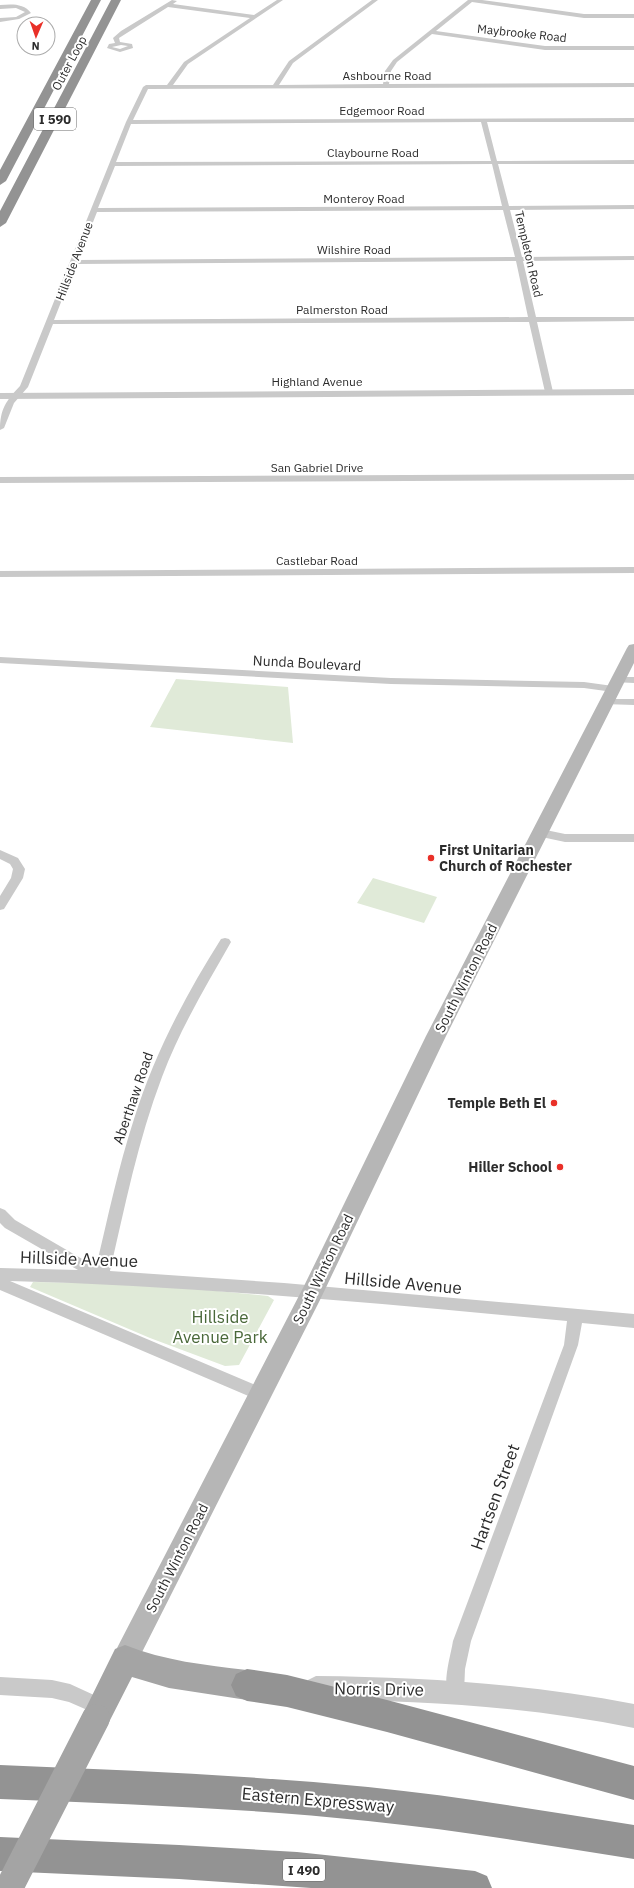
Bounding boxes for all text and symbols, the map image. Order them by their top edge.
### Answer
north arrow [16,16,56,56]
street label: Maybrooke Road [476,21,568,45]
street label: Outer Loop [48,33,90,93]
text: N [31,39,40,53]
street label: Ashbourne Road [342,68,432,83]
street label: Edgemoor Road [339,103,425,118]
road number: I 590 [34,108,76,130]
street label: Claybourne Road [327,145,419,160]
street label: Monteroy Road [323,191,405,206]
street label: Templeton Road [512,209,546,299]
street label: Hillside Avenue [52,219,96,303]
street label: Wilshire Road [317,242,391,257]
street label: Palmerston Road [296,302,388,317]
street label: Highland Avenue [272,374,363,389]
street label: San Gabriel Drive [271,460,364,475]
street label: Castlebar Road [276,553,358,568]
street label: Nunda Boulevard [252,651,362,675]
place label: First Unitarian Church of Rochester [439,841,572,875]
marker: First Unitarian Church of Rochester [426,853,436,863]
street label: South Winton Road [431,920,501,1036]
street label: Aberthaw Road [109,1049,157,1147]
place label: Temple Beth El [447,1094,546,1112]
marker: Temple Beth El [549,1098,559,1108]
place label: Hiller School [468,1158,552,1176]
marker: Hiller School [555,1162,565,1172]
street label: South Winton Road [289,1211,357,1327]
street label: Hillside Avenue [20,1246,138,1272]
street label: Hillside Avenue [343,1267,463,1299]
park label: Hillside Avenue Park [172,1306,268,1348]
street label: Hartsen Street [466,1441,524,1553]
street label: South Winton Road [142,1500,212,1616]
street label: Norris Drive [334,1677,424,1701]
street label: Eastern Expressway [241,1782,396,1818]
road number: I 490 [283,1859,325,1881]

